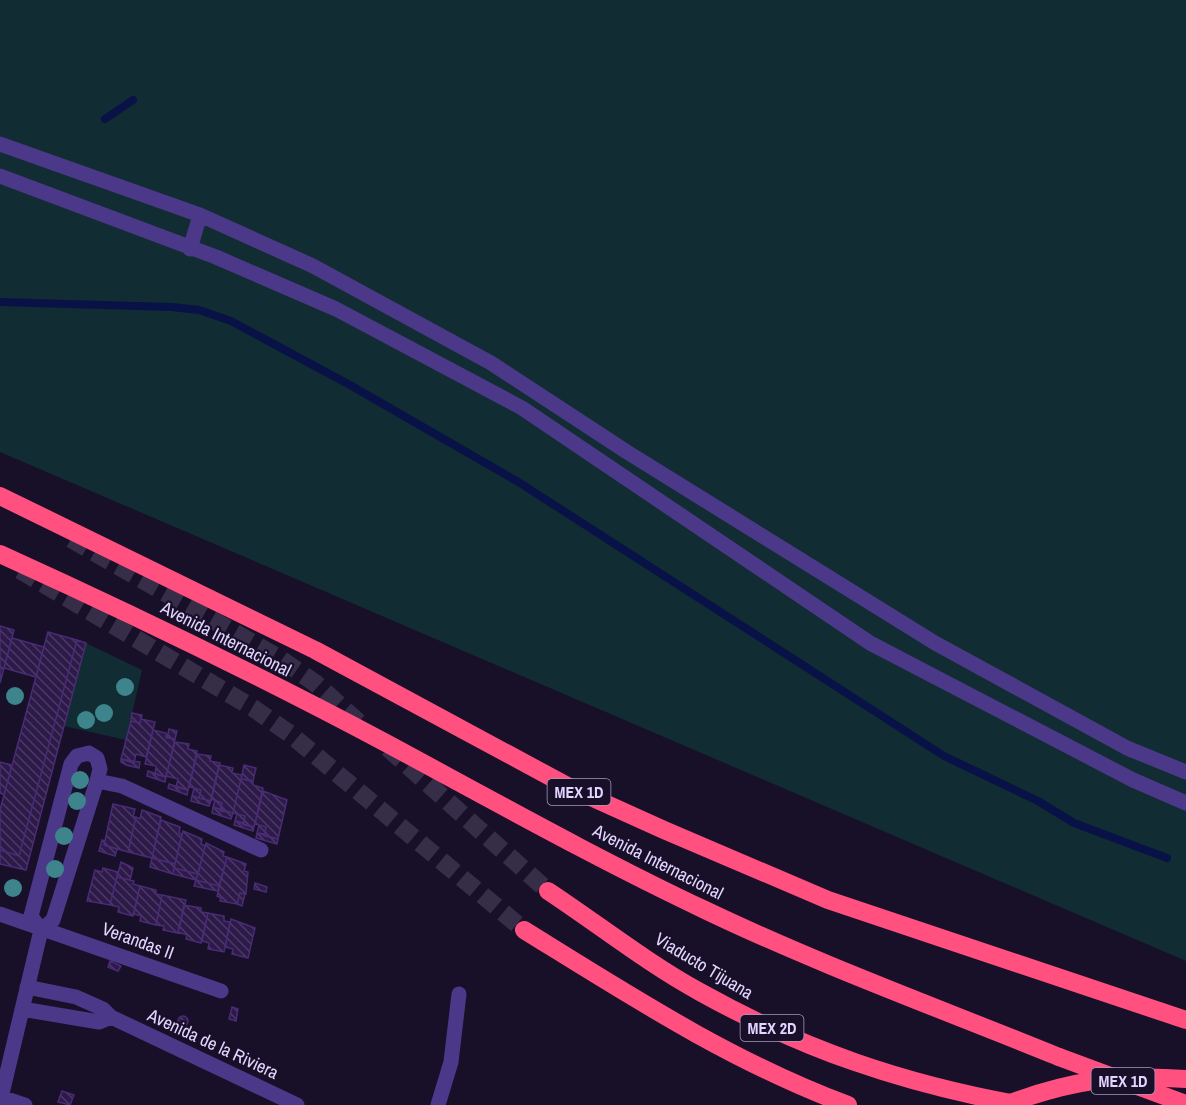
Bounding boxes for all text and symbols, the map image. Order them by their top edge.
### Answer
street label: Avenida Internacional [156,594,296,682]
road number: MEX 1D [548,779,610,805]
street label: Avenida Internacional [588,817,728,905]
street label: Verandas II [99,916,178,965]
street label: Viaducto Tijuana [650,926,758,1005]
street label: Avenida de la Riviera [143,1002,283,1085]
road number: MEX 2D [740,1015,804,1041]
road number: MEX 1D [1092,1068,1154,1094]

